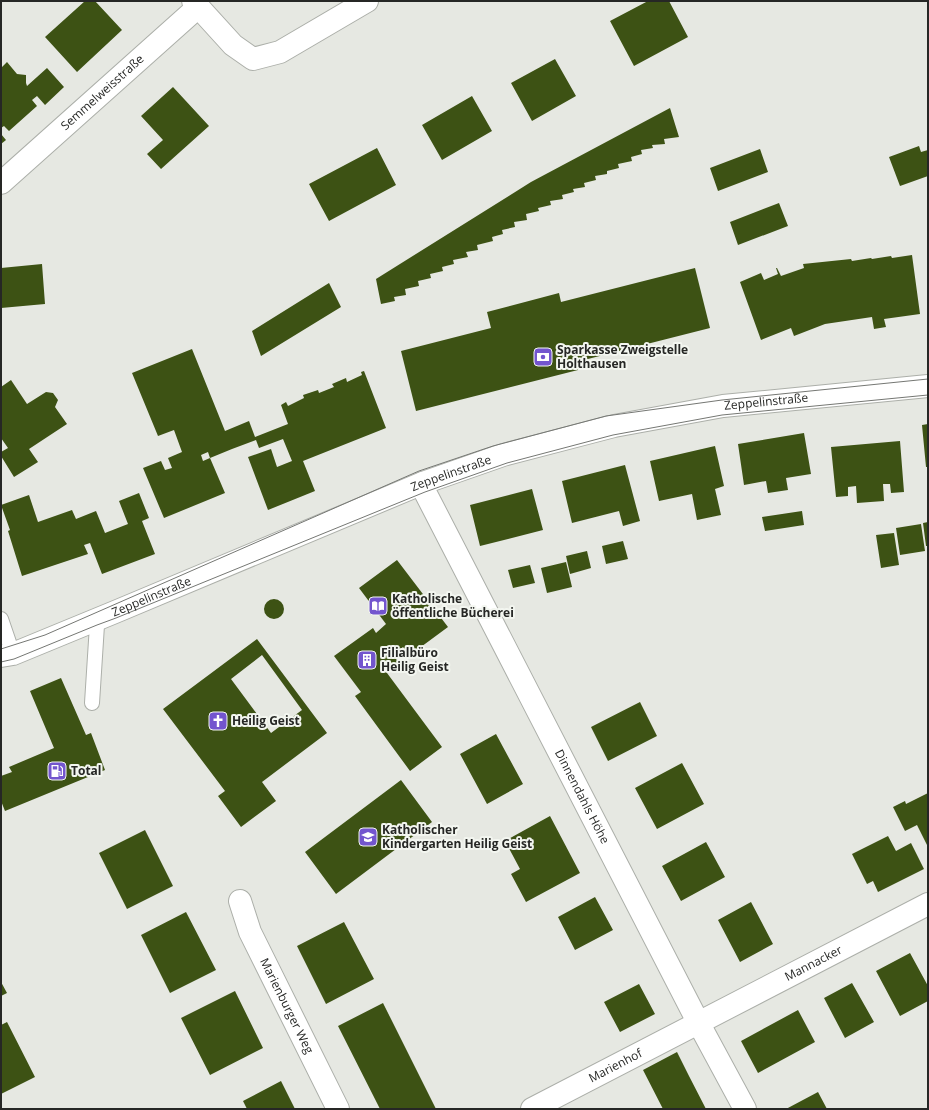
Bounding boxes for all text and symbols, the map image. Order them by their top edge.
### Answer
street label: Semmelweisstraße [57,50,147,134]
place label: Sparkasse Zweigstelle Holthausen [557,341,688,372]
bank icon: Sparkasse Zweigstelle Holthausen [532,346,554,368]
street label: Zeppelinstraße [723,389,809,414]
street label: Zeppelinstraße [408,451,494,495]
street label: Zeppelinstraße [109,572,194,620]
place label: Katholische öffentliche Bücherei [392,590,514,621]
library icon: Katholische öffentliche Bücherei [367,595,389,617]
place label: Filialbüro Heilig Geist [381,644,449,675]
building icon: Filialbüro Heilig Geist [356,649,378,671]
church icon: Heilig Geist [207,710,229,732]
place label: Heilig Geist [232,712,300,729]
street label: Dinnendahls Höhe [551,746,614,847]
fuel station icon: Total [46,760,68,782]
place label: Total [71,762,102,779]
place label: Katholischer Kindergarten Heilig Geist [382,821,532,852]
school or university icon: Katholischer Kindergarten Heilig Geist [357,826,379,848]
street label: Mannacker [782,941,845,985]
street label: Marienburger Weg [256,955,318,1057]
street label: Marienhof [586,1044,646,1086]

